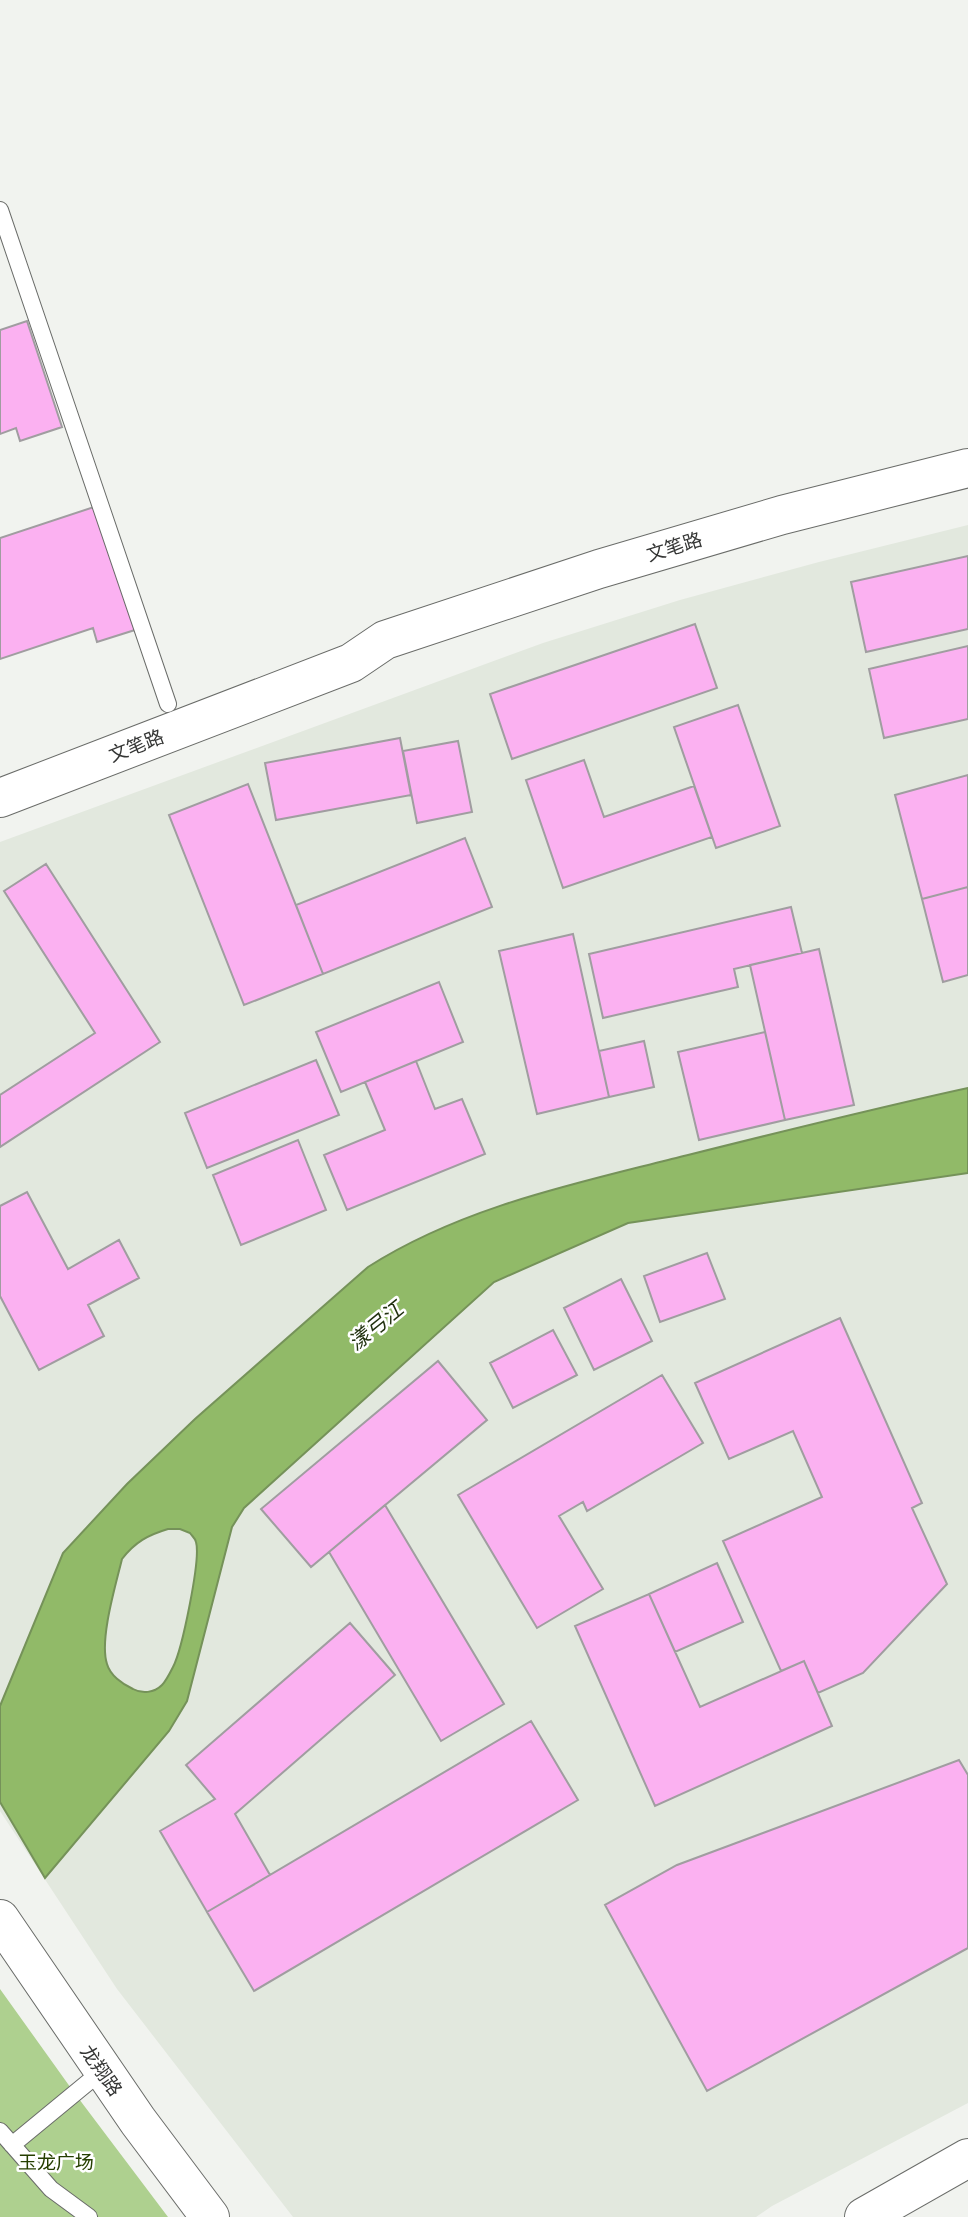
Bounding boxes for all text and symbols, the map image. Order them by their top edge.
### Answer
street label: 文笔路 [643,527,705,565]
street label: 文笔路 [105,724,167,766]
water label: 漾弓江 [343,1294,409,1355]
street label: 龙翔路 [76,2040,128,2100]
park label: 玉龙广场 [18,2150,94,2173]

